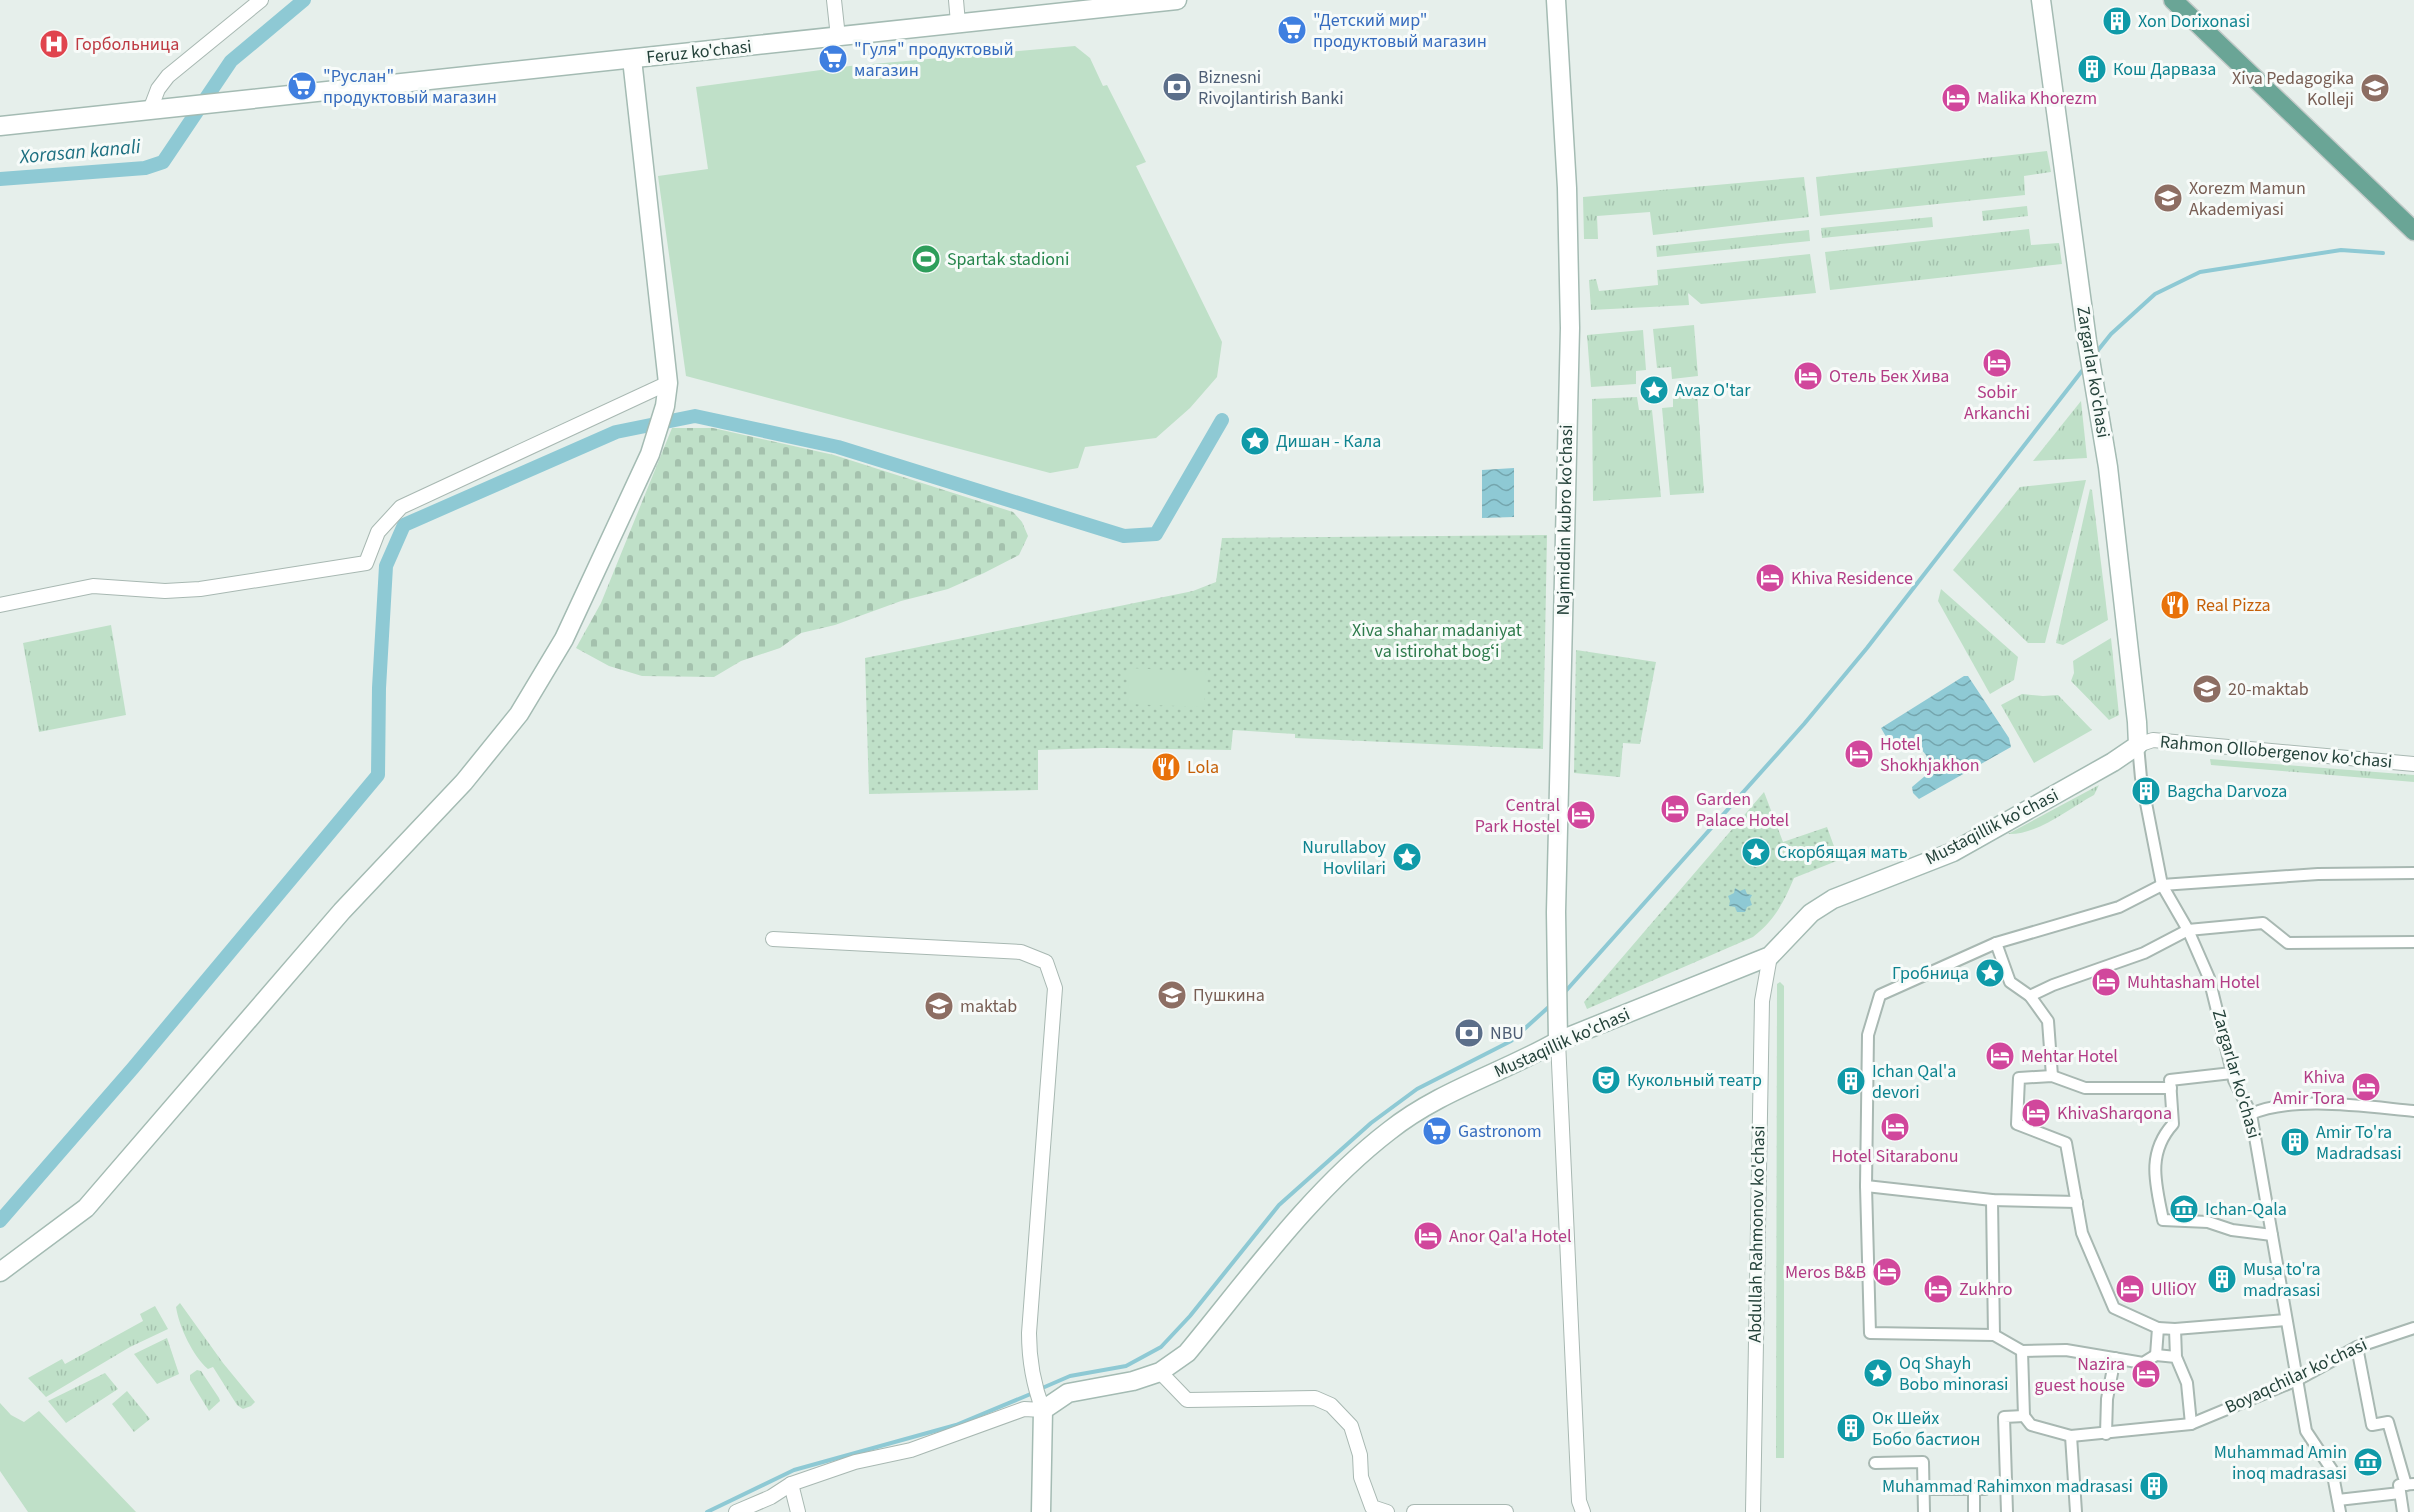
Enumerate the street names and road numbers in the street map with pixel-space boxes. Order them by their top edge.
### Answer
street label: Feruz ko'chasi [645,34,753,70]
street label: Zargarlar ko'chasi [2070,304,2116,440]
street label: Najmiddin kubro ko'chasi [1551,424,1579,616]
street label: Rahmon Ollobergenov ko'chasi [2159,729,2393,775]
street label: Mustaqillik ko'chasi [1921,783,2063,871]
street label: Mustaqillik ko'chasi [1490,1002,1634,1084]
street label: Zargarlar ko'chasi [2206,1007,2266,1141]
street label: Abdullah Rahmonov ko'chasi [1743,1125,1771,1343]
street label: Boyaqchilar ko'chasi [2221,1332,2371,1420]

